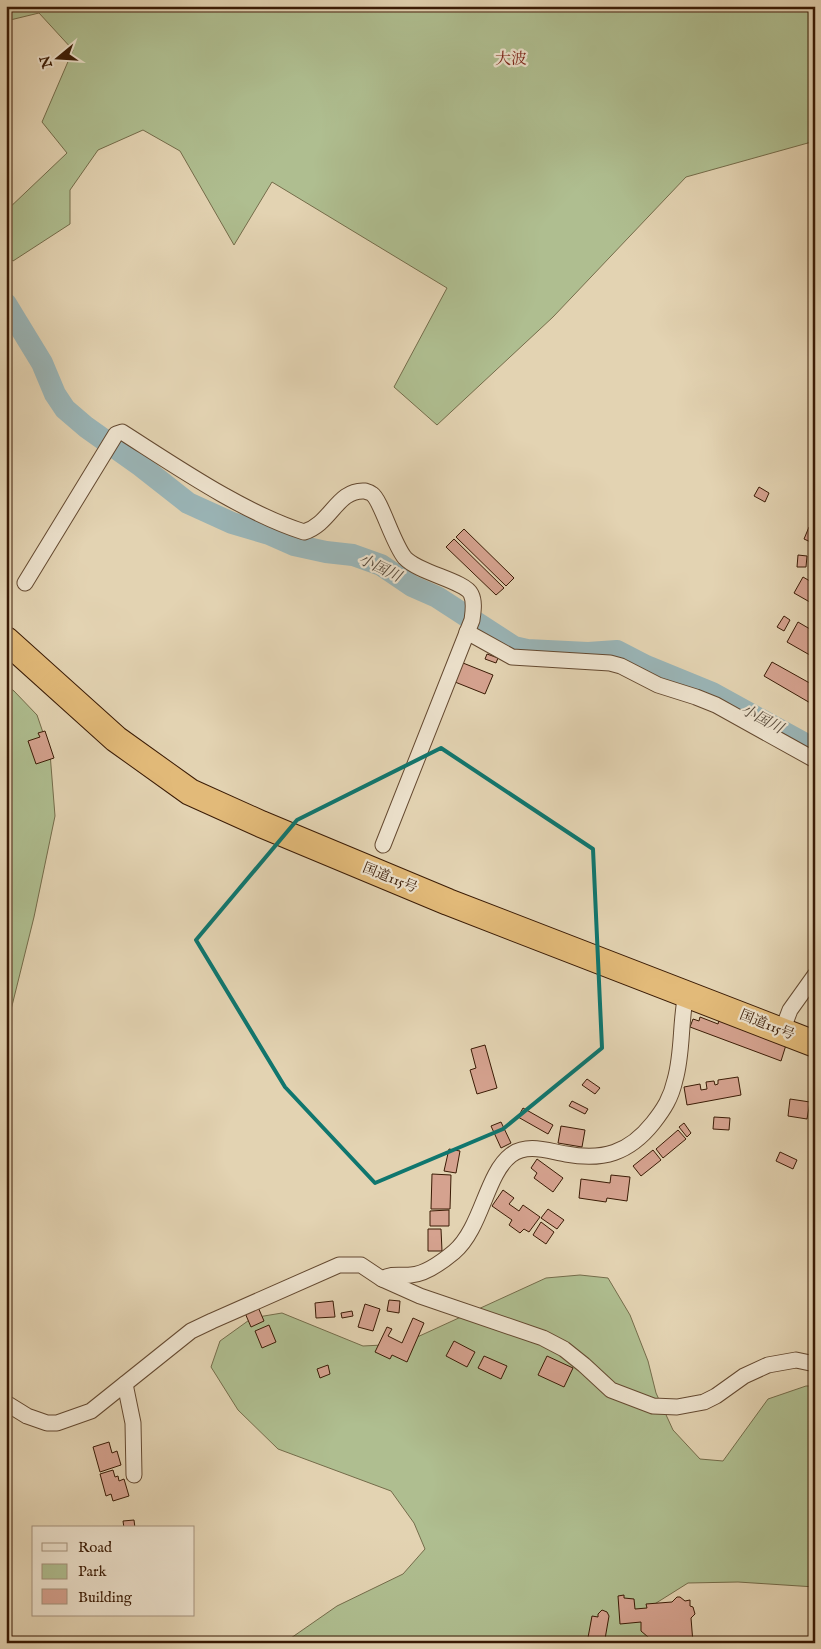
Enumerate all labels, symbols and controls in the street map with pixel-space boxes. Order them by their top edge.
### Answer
north arrow [32,32,82,82]
district label: 大波 [495,50,527,70]
text: N [36,53,57,71]
water label: 小国川 [356,550,406,587]
water label: 小国川 [738,700,788,739]
street label: 国道115号 [360,859,420,897]
street label: 国道115号 [737,1006,797,1044]
legend [32,1526,195,1616]
text: Road [78,1538,113,1557]
text: Park [78,1562,108,1581]
text: Building [78,1588,133,1607]

